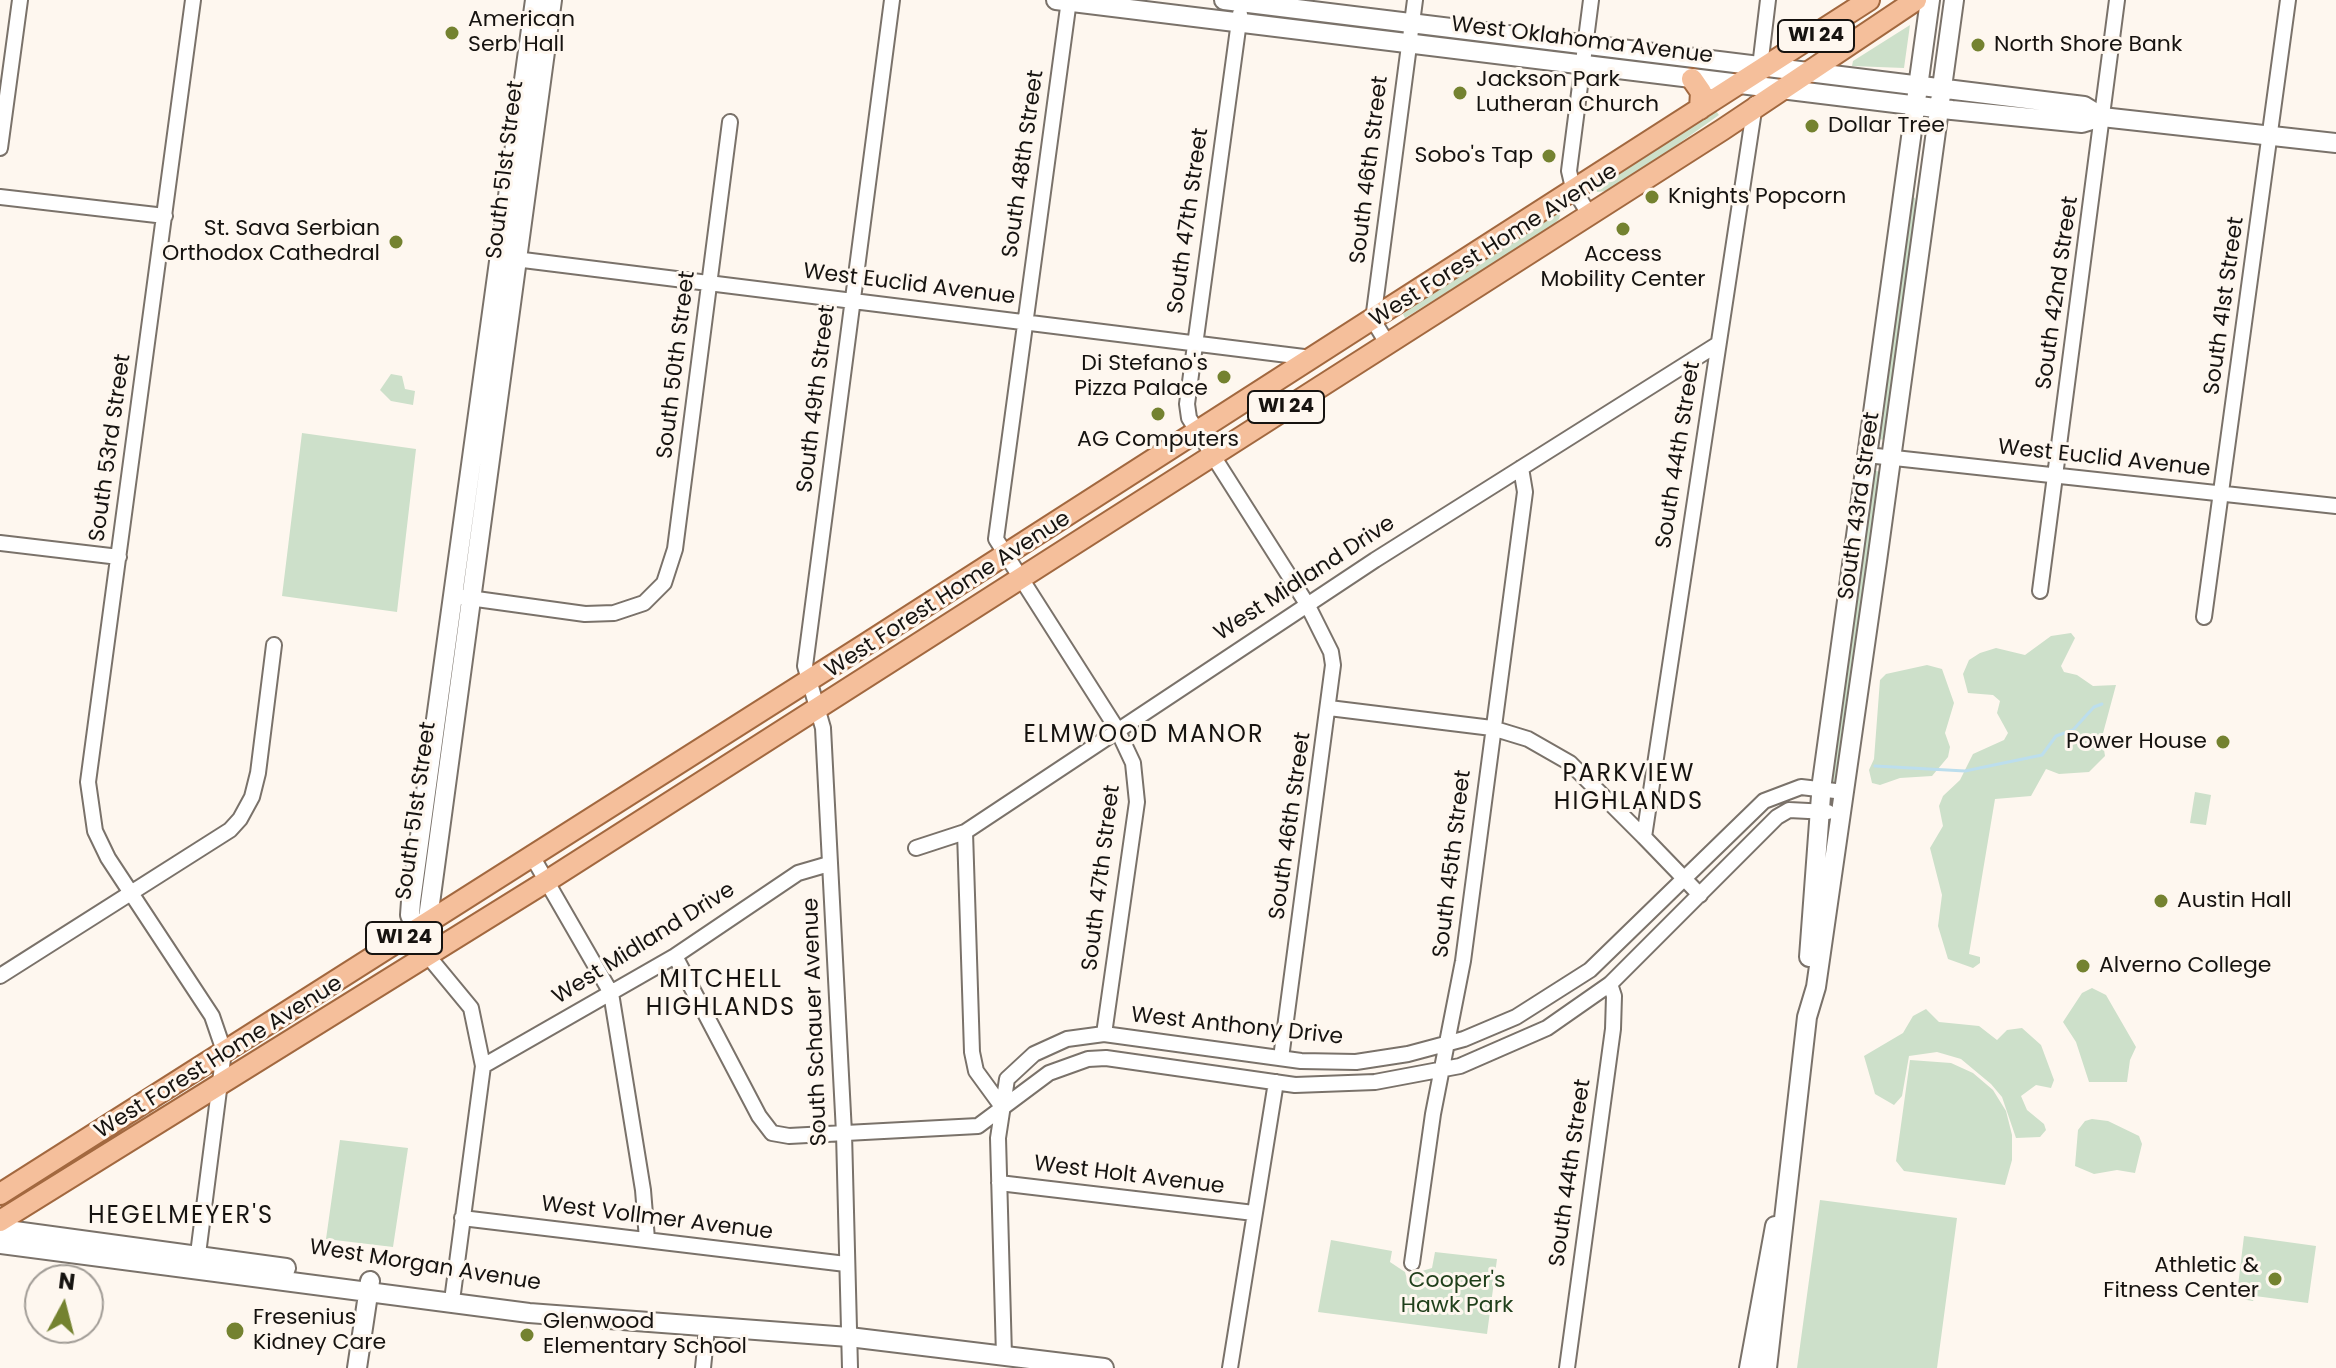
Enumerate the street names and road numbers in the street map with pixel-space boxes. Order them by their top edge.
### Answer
street label: West Oklahoma Avenue [1450,12,1714,70]
road number: WI 24 [1778,20,1854,52]
street label: South 48th Street [998,69,1050,259]
street label: South 46th Street [1345,74,1395,266]
street label: South 51st Street [482,79,530,261]
street label: South 47th Street [1163,126,1215,316]
street label: West Forest Home Avenue [1365,159,1623,333]
street label: South 42nd Street [2031,195,2085,391]
street label: South 41st Street [2199,215,2251,397]
street label: West Euclid Avenue [801,259,1017,311]
street label: South 50th Street [652,270,702,460]
street label: South 49th Street [792,304,842,494]
street label: South 53rd Street [85,352,137,544]
street label: South 44th Street [1651,360,1707,550]
road number: WI 24 [1248,391,1324,423]
street label: South 43rd Street [1834,410,1886,602]
street label: West Euclid Avenue [1997,435,2211,483]
street label: West Forest Home Avenue [820,506,1076,684]
street label: West Midland Drive [1210,511,1400,647]
street label: South 51st Street [391,720,443,902]
street label: South 46th Street [1265,730,1317,922]
street label: South 45th Street [1428,769,1478,959]
street label: South 47th Street [1077,783,1127,973]
street label: West Midland Drive [548,877,740,1011]
street label: South Schauer Avenue [798,897,834,1147]
road number: WI 24 [366,922,442,954]
street label: West Forest Home Avenue [90,971,348,1145]
street label: West Anthony Drive [1130,1003,1344,1051]
street label: South 44th Street [1545,1078,1597,1268]
street label: West Holt Avenue [1032,1151,1226,1201]
street label: West Vollmer Avenue [540,1192,774,1246]
street label: West Morgan Avenue [307,1235,543,1297]

